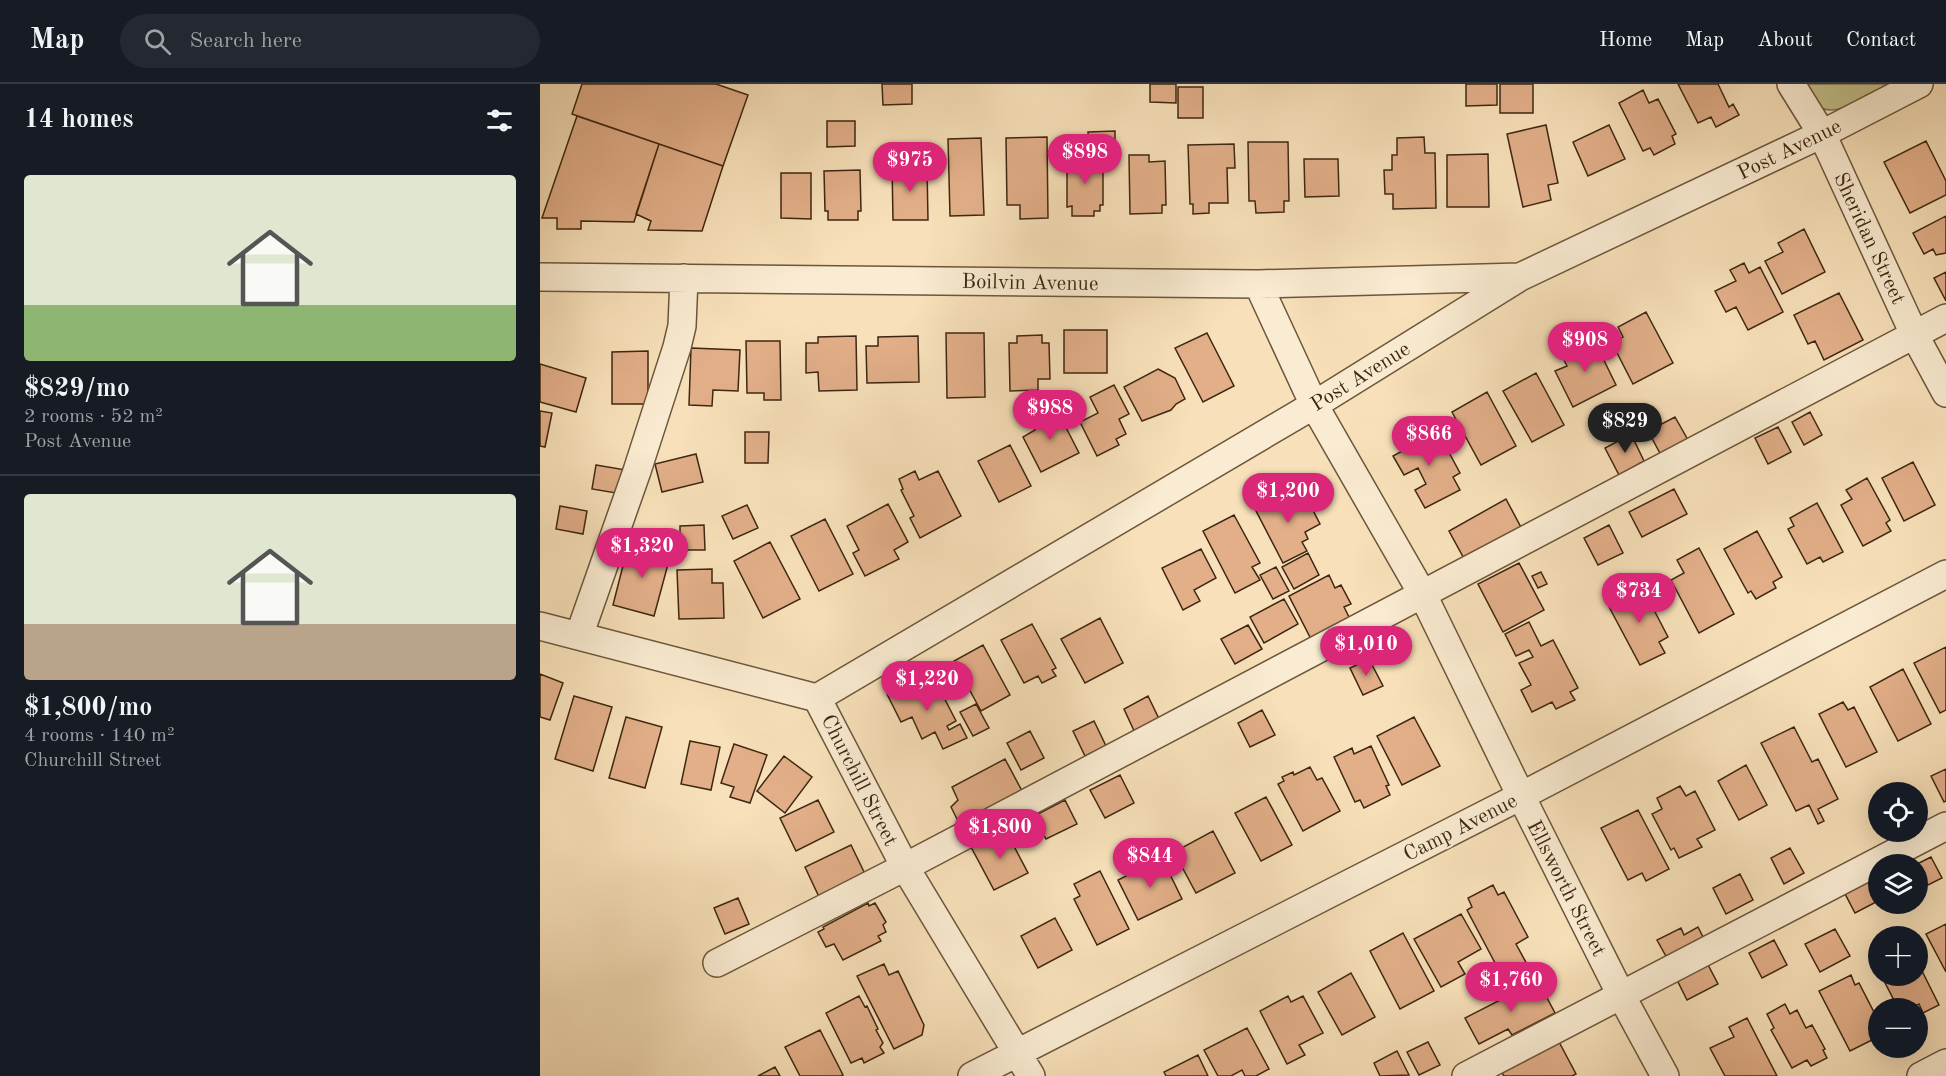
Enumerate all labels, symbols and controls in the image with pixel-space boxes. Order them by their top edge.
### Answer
search box [120,14,540,68]
icon: search [141,25,174,58]
text: Map [30,27,84,55]
text: Search here [189,30,302,52]
text: Home [1599,30,1652,51]
text: Map [1685,30,1724,51]
text: About [1757,30,1813,51]
text: Contact [1846,30,1916,51]
icon: filters [483,104,516,137]
text: 14 homes [24,107,133,133]
street label: Post Avenue [1734,116,1845,184]
pin: $898 [1049,134,1121,185]
pin: $975 [874,142,946,193]
text: $898 [1062,143,1108,163]
text: $975 [887,151,933,171]
street label: Sheridan Street [1829,170,1908,308]
icon: home [216,214,324,322]
street label: Boilvin Avenue [961,272,1099,295]
pin: $908 [1549,322,1621,373]
text: $908 [1562,331,1608,351]
street label: Post Avenue [1307,339,1414,416]
text: $829/mo [24,376,130,402]
pin: $988 [1014,390,1086,441]
text: $988 [1027,399,1073,419]
pin: $829 [1589,403,1661,454]
text: 2 rooms · 52 m² [24,407,163,427]
text: $829 [1602,412,1648,432]
pin: $866 [1393,416,1465,467]
text: $866 [1406,425,1452,445]
text: Post Avenue [24,432,131,452]
pin: $1,200 [1239,473,1337,524]
text: $1,200 [1256,482,1320,502]
pin: $1,320 [593,528,691,579]
icon: home [216,533,324,641]
text: $1,320 [610,537,674,557]
pin: $734 [1603,573,1675,624]
text: $734 [1616,582,1662,602]
pin: $1,010 [1317,626,1415,677]
text: $1,010 [1334,635,1398,655]
pin: $1,220 [878,661,976,712]
text: $1,220 [895,670,959,690]
text: $1,800/mo [24,695,152,721]
street label: Churchill Street [817,712,901,850]
text: 4 rooms · 140 m² [24,726,174,746]
text: Churchill Street [24,751,162,771]
map controls [1868,782,1928,1058]
button: locate [1868,782,1928,842]
street label: Camp Avenue [1400,791,1521,866]
pin: $1,800 [951,809,1049,860]
street label: Ellsworth Street [1522,817,1609,960]
text: $1,800 [968,818,1032,838]
pin: $844 [1114,838,1186,889]
text: $844 [1127,847,1173,867]
button: layers [1868,854,1928,914]
button: + [1868,926,1928,986]
pin: $1,760 [1462,962,1560,1013]
text: $1,760 [1479,971,1543,991]
button: − [1868,998,1928,1058]

